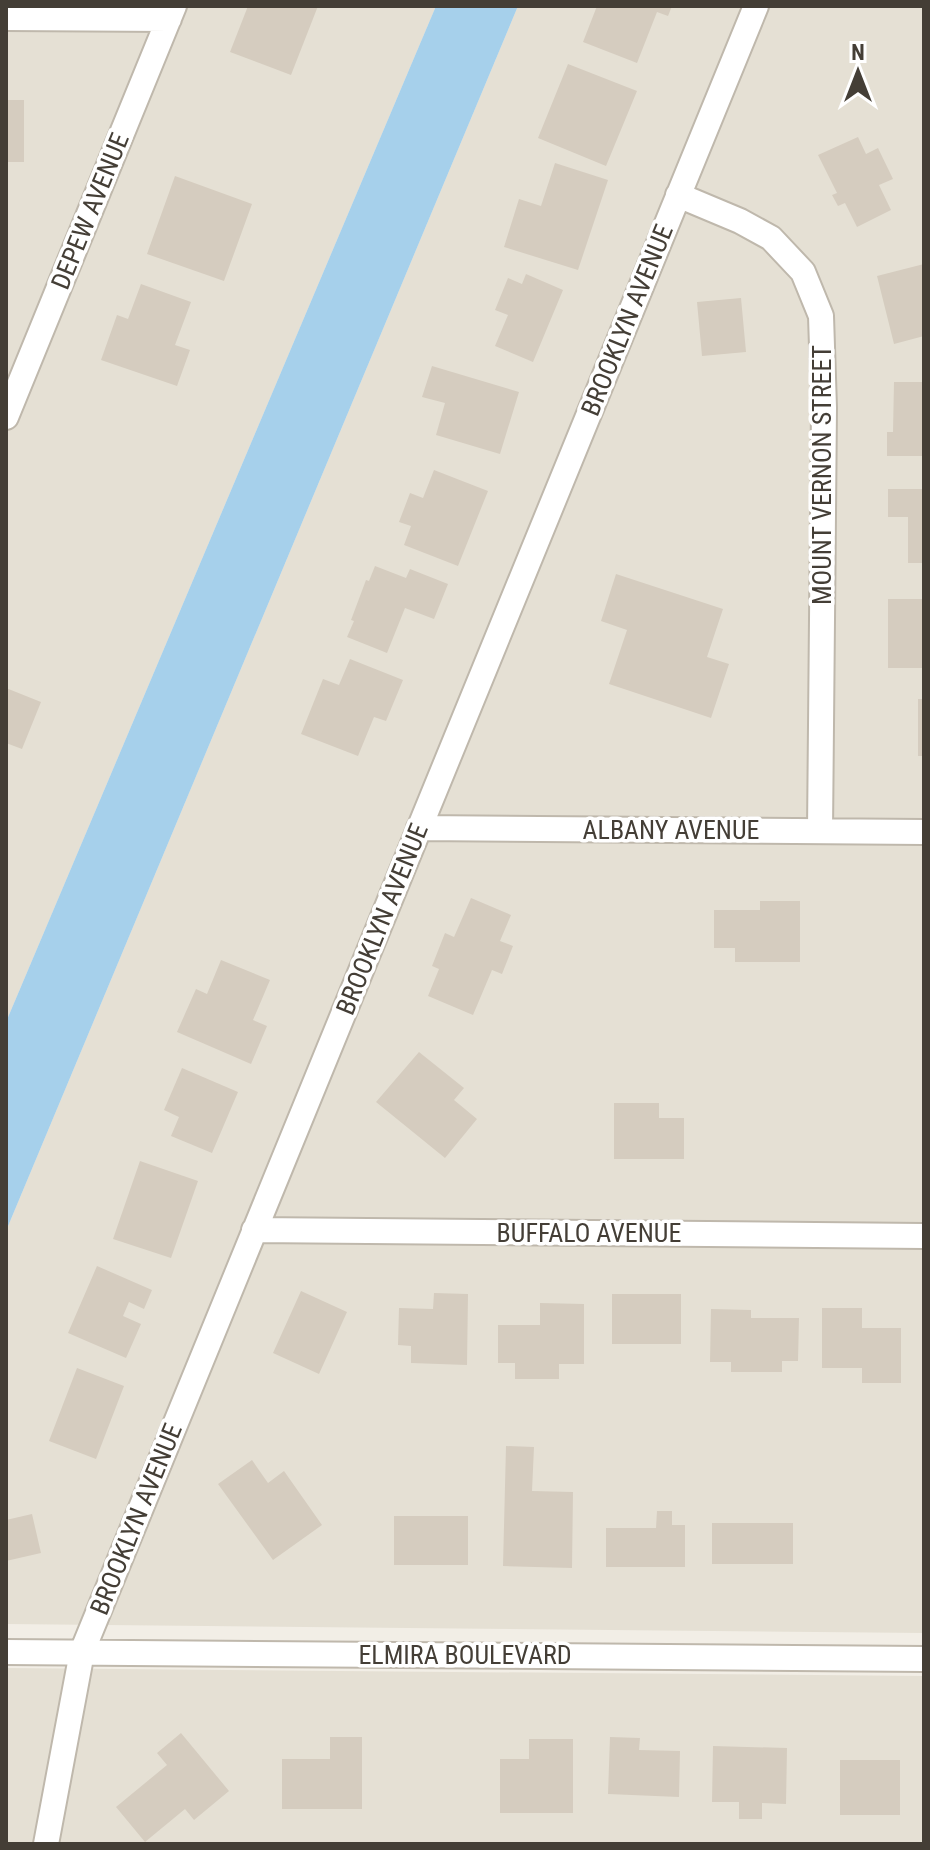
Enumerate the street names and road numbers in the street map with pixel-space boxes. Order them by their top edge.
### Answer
street label: DEPEW AVENUE [45,128,135,294]
street label: BROOKLYN AVENUE [575,220,679,420]
street label: MOUNT VERNON STREET [807,345,837,605]
street label: ALBANY AVENUE [583,815,759,845]
street label: BROOKLYN AVENUE [330,819,434,1019]
street label: BUFFALO AVENUE [497,1218,681,1248]
street label: BROOKLYN AVENUE [84,1419,188,1619]
street label: ELMIRA BOULEVARD [358,1640,572,1670]

